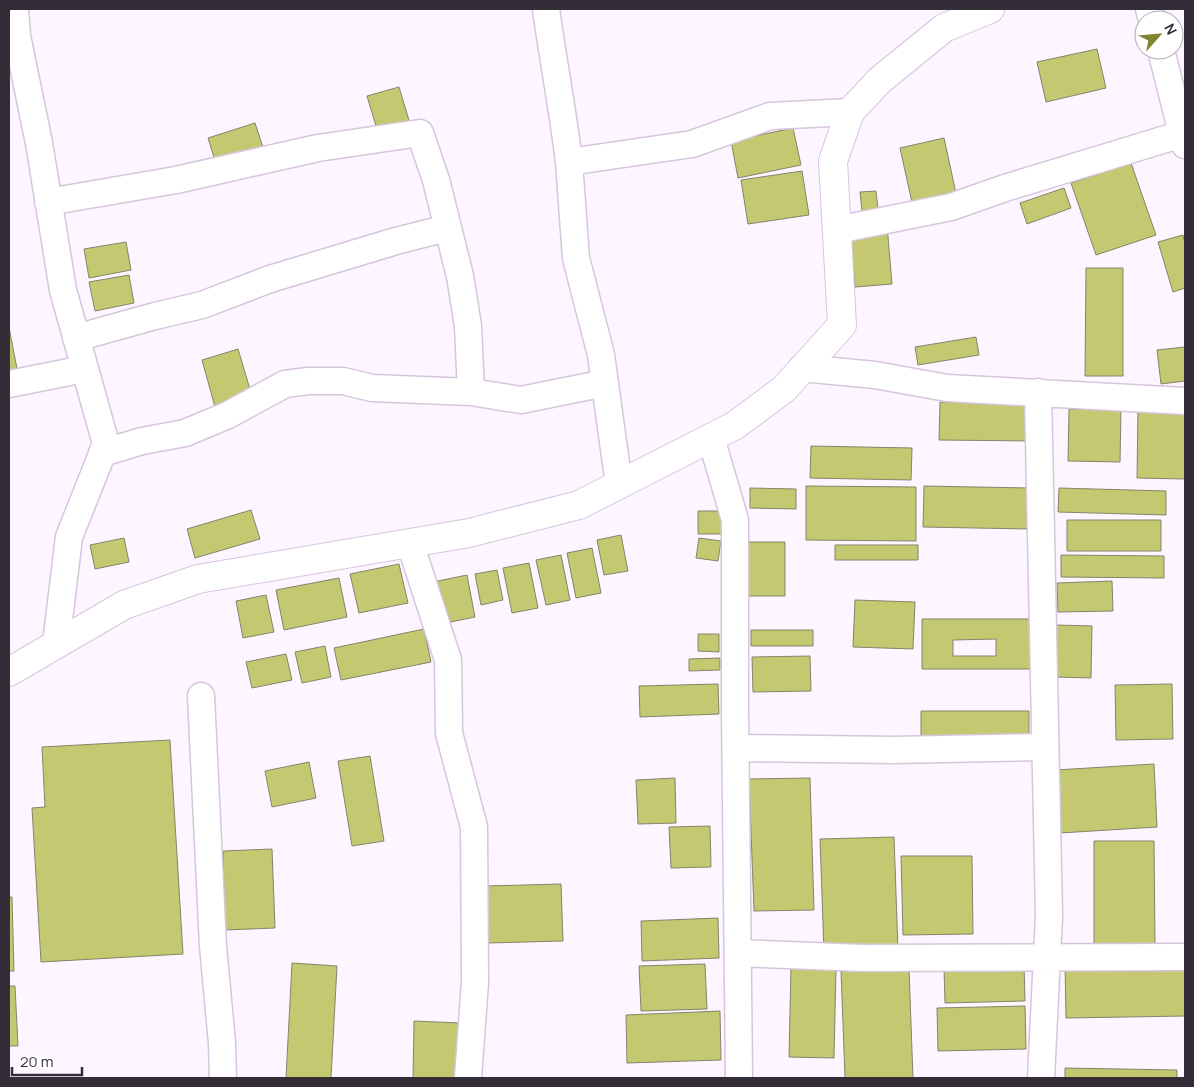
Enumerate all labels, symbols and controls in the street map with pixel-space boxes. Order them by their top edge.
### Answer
north arrow [1134,10,1184,60]
text: N [1160,20,1182,38]
scale bar [12,1044,82,1076]
text: 20 m [20,1051,53,1072]

